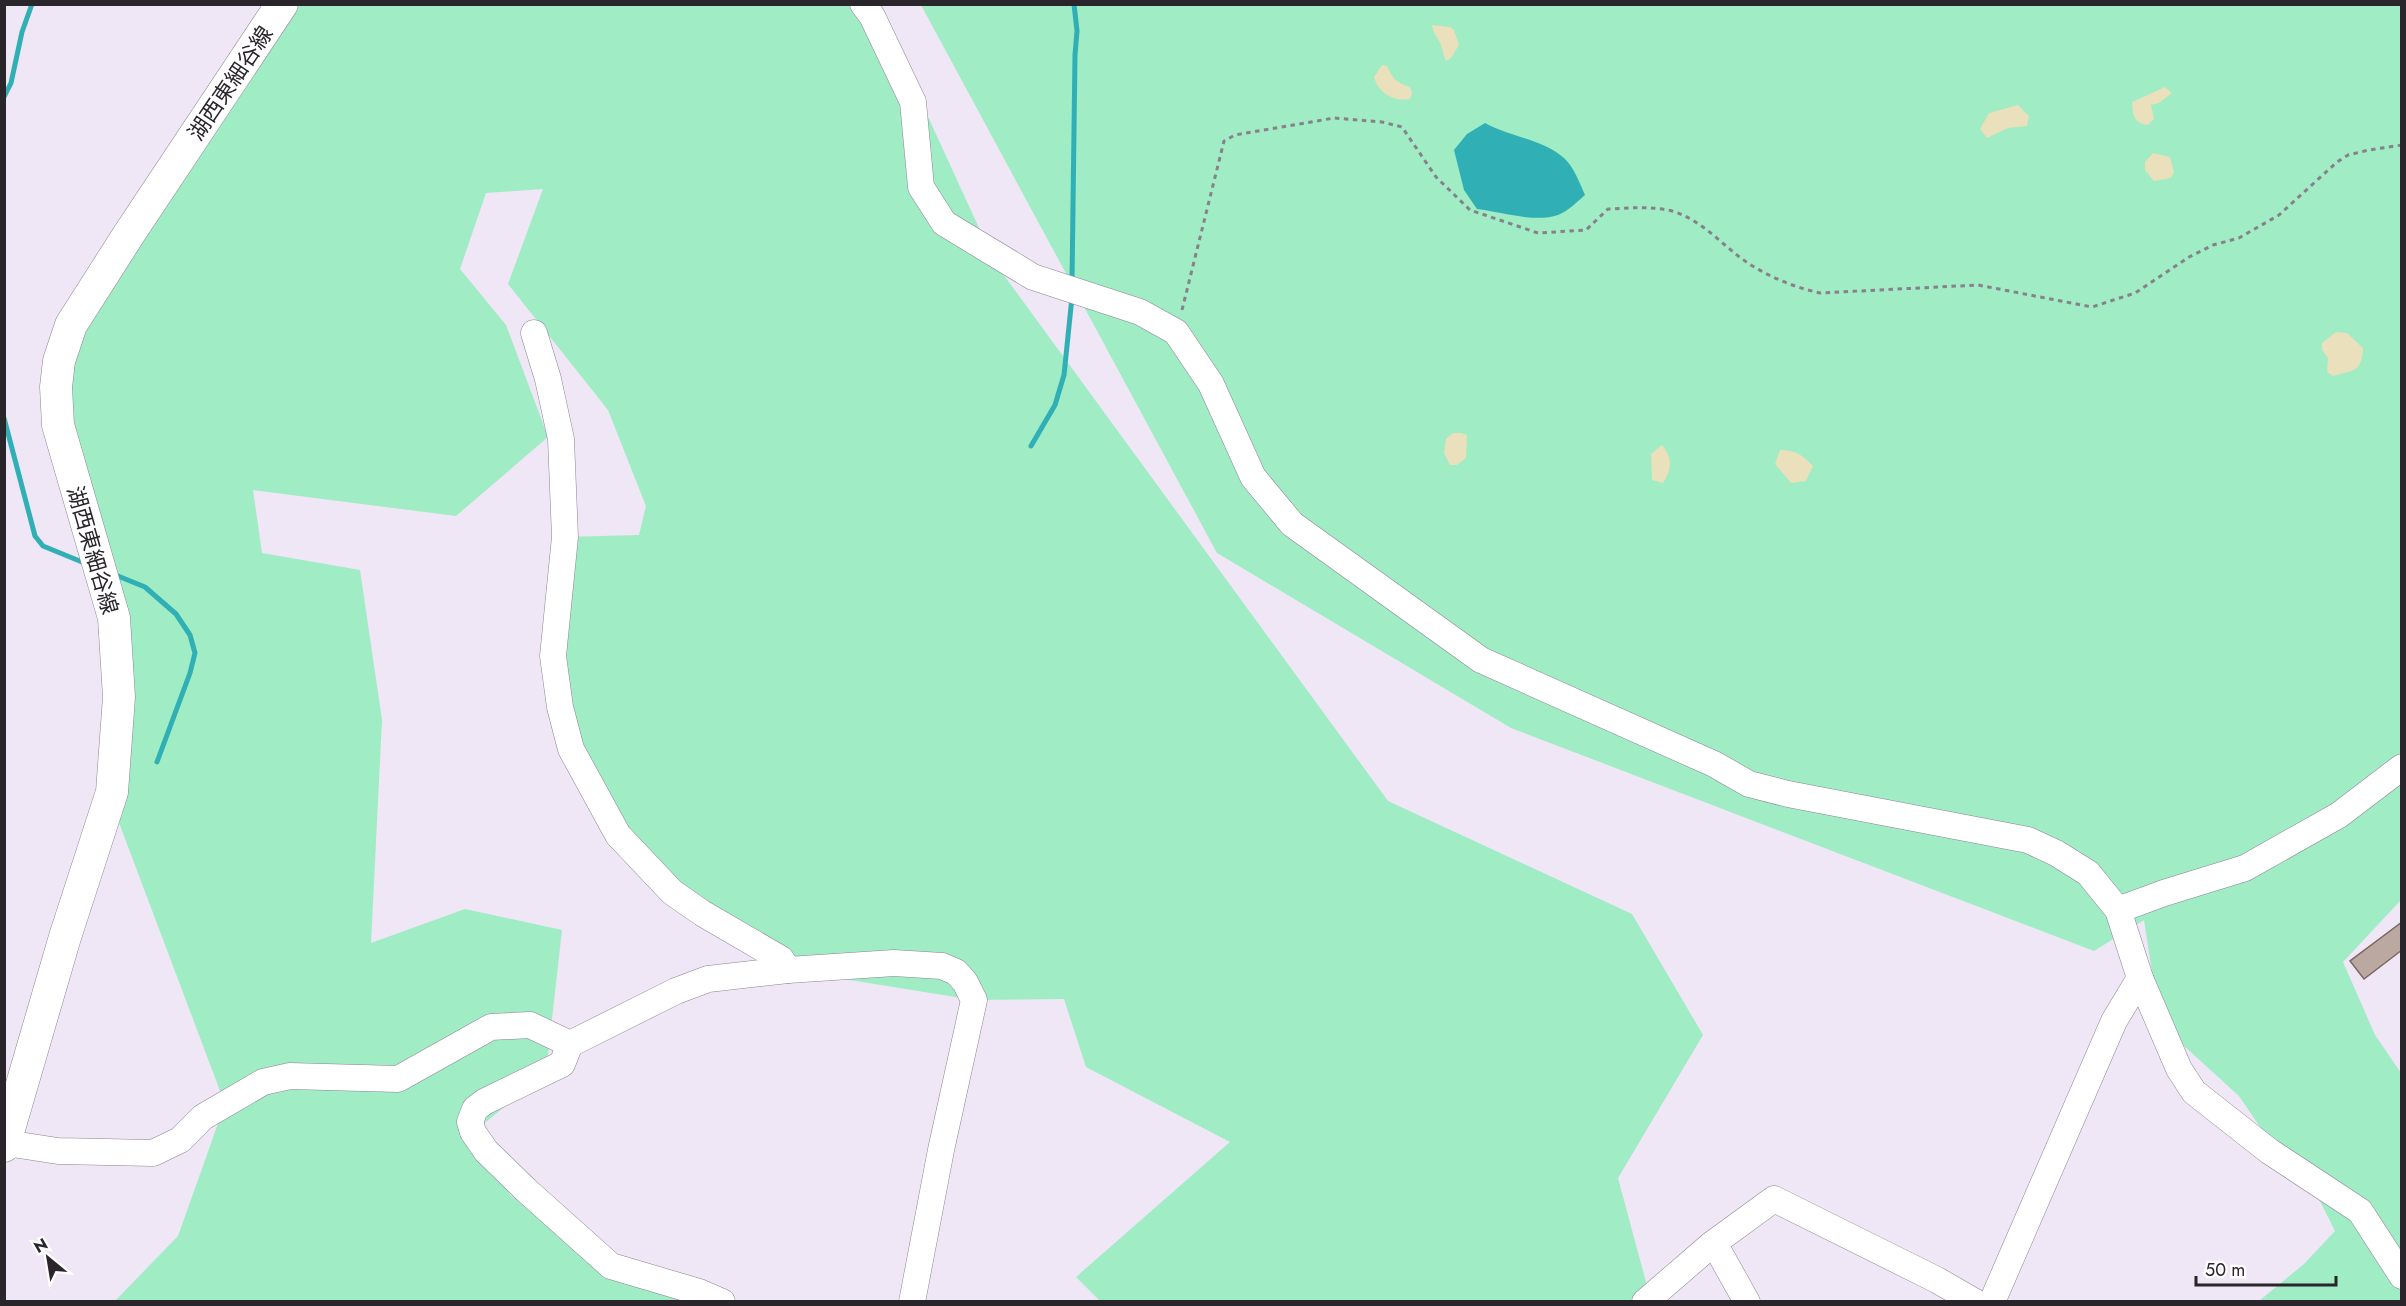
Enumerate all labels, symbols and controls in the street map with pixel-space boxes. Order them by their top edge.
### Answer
street label: 湖西東細谷線 [180,19,280,147]
street label: 湖西東細谷線 [59,482,127,618]
north arrow [18,1228,78,1288]
text: N [29,1232,52,1259]
scale bar [2196,1249,2336,1287]
text: 50 m [2205,1257,2245,1283]

